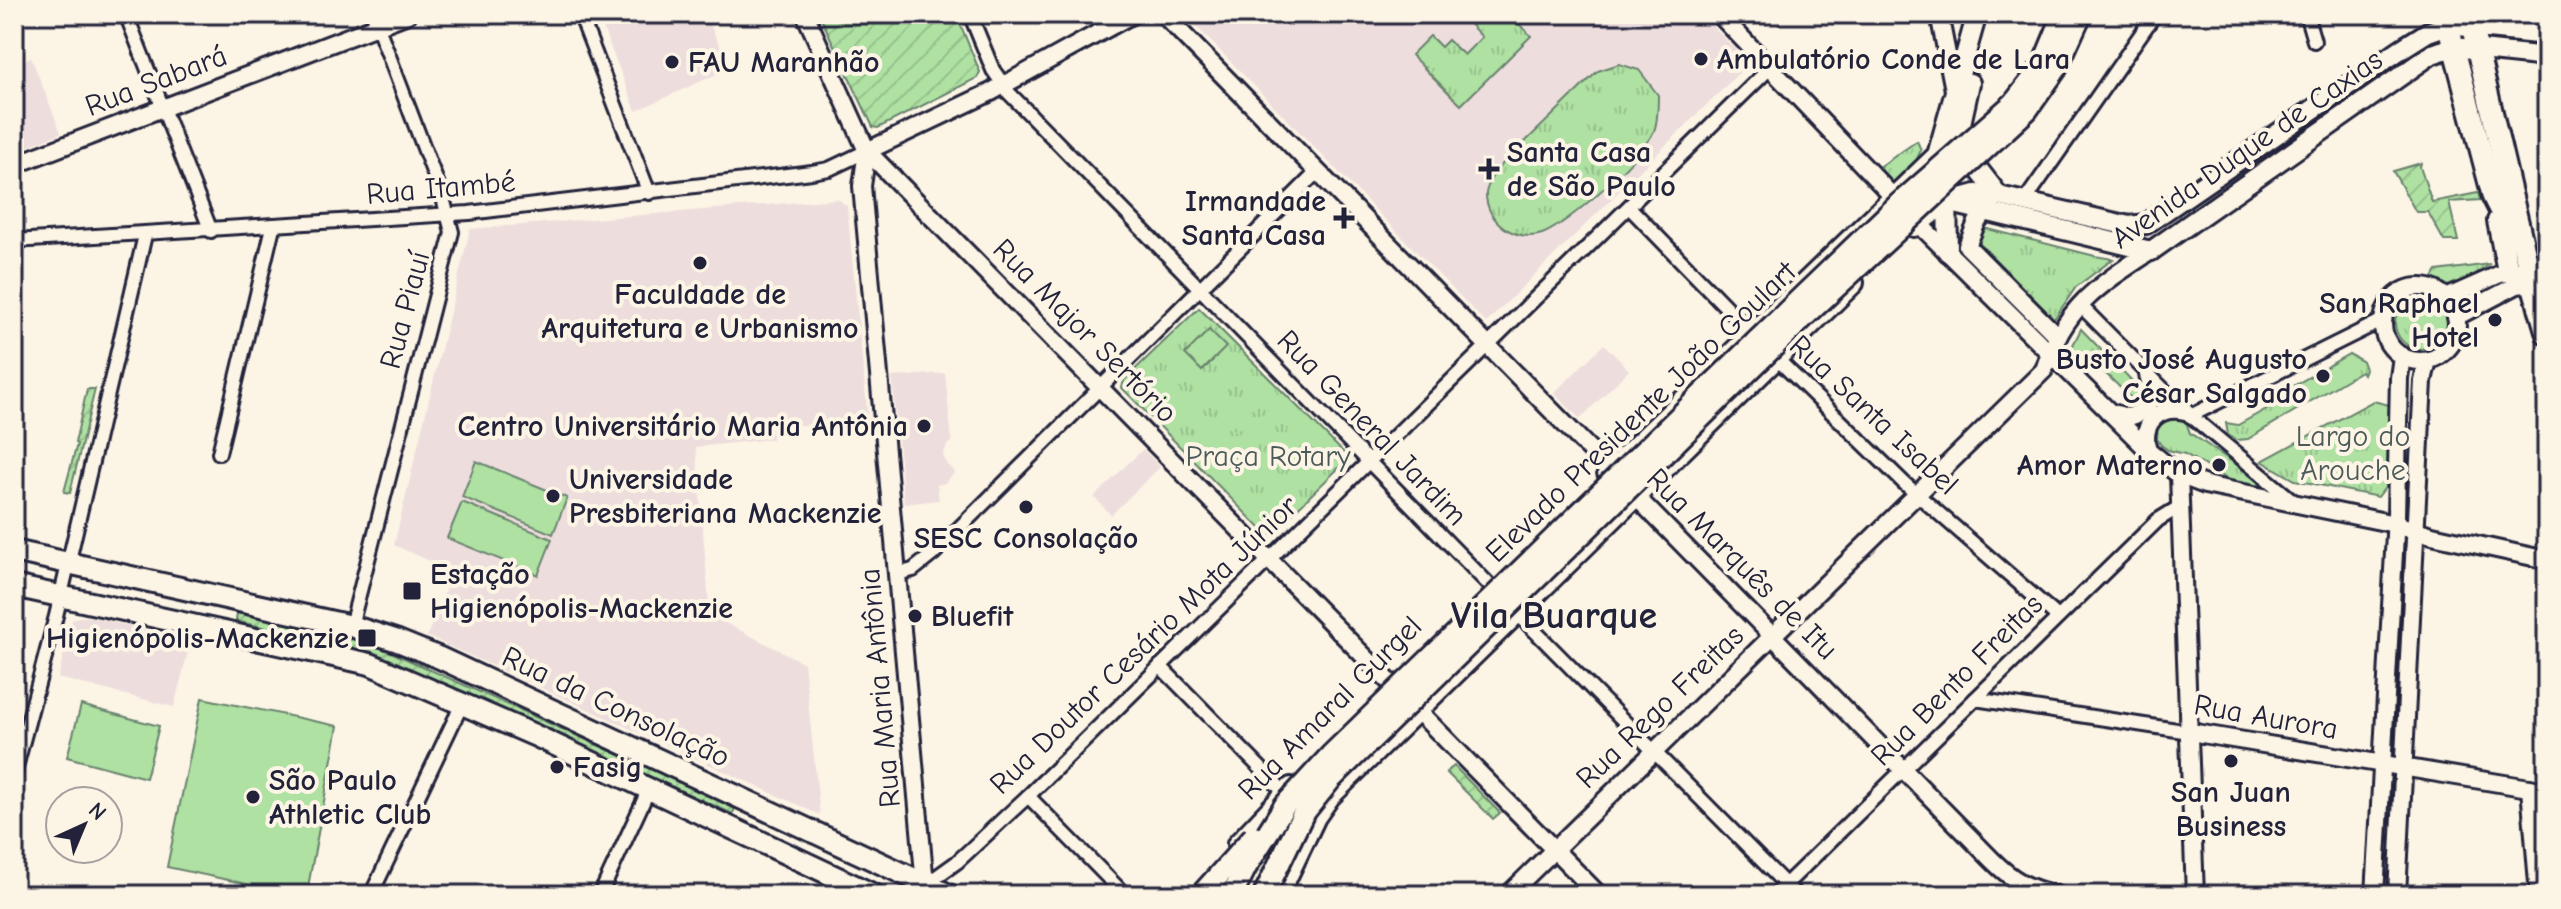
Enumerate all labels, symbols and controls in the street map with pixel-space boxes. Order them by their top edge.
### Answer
street label: Rua Sabará [80,38,232,124]
place label: Ambulatório Conde de Lara [1717,42,2070,77]
street label: Avenida Duque de Caxias [2105,42,2389,256]
place label: FAU Maranhão [688,45,880,80]
marker: Ambulatório Conde de Lara [1692,50,1710,68]
marker: FAU Maranhão [663,53,681,71]
place label: Santa Casa de São Paulo [1507,135,1676,204]
marker: Santa Casa de São Paulo [1478,158,1500,180]
street label: Rua Itambé [365,164,517,212]
place label: Irmandade Santa Casa [1182,184,1326,253]
marker: Irmandade Santa Casa [1333,207,1355,229]
street label: Rua Major Sertório [986,232,1184,430]
street label: Rua Piauí [373,246,438,372]
street label: Elevado Presidente João Goulart [1479,253,1804,570]
marker: Faculdade de Arquitetura e Urbanismo [691,254,709,272]
place label: Faculdade de Arquitetura e Urbanismo [541,277,859,346]
place label: San Raphael Hotel [2319,286,2479,355]
marker: San Raphael Hotel [2486,311,2504,329]
street label: Rua General Jardim [1270,323,1474,533]
street label: Rua Santa Isabel [1782,328,1966,502]
place label: Busto José Augusto César Salgado [2056,342,2307,411]
marker: Busto José Augusto César Salgado [2314,367,2332,385]
place label: Centro Universitário Maria Antônia [458,409,908,444]
marker: Centro Universitário Maria Antônia [915,417,933,435]
park label: Largo do Arouche [2296,419,2410,488]
park label: Praça Rotary [1185,439,1351,474]
place label: Amor Materno [2017,448,2203,483]
marker: Amor Materno [2210,456,2228,474]
street label: Rua Marquês de Itu [1639,461,1845,667]
place label: Universidade Presbiteriana Mackenzie [569,462,882,531]
marker: Universidade Presbiteriana Mackenzie [544,487,562,505]
street label: Rua Doutor Cesário Mota Júnior [983,488,1305,802]
marker: SESC Consolação [1017,498,1035,516]
place label: SESC Consolação [914,521,1138,556]
place label: Estação Higienópolis-Mackenzie [430,557,733,626]
street label: Rua Maria Antônia [852,567,908,809]
marker: Estação Higienópolis-Mackenzie [401,580,423,602]
street label: Rua Bento Freitas [1864,587,2050,773]
district label: Vila Buarque [1451,594,1657,638]
place label: Bluefit [931,599,1015,634]
marker: Bluefit [906,607,924,625]
street label: Rua Amaral Gurgel [1231,609,1429,807]
street label: Rua Rego Freitas [1569,618,1751,796]
place label: Higienópolis-Mackenzie [46,621,349,656]
marker: Higienópolis-Mackenzie [356,627,378,649]
street label: Rua da Consolação [497,639,735,775]
street label: Rua Aurora [2191,687,2341,747]
place label: Fasig [573,750,642,785]
marker: San Juan Business [2222,752,2240,770]
marker: Fasig [548,758,566,776]
place label: São Paulo Athletic Club [269,763,431,832]
place label: San Juan Business [2171,775,2291,844]
north arrow [44,785,124,865]
marker: São Paulo Athletic Club [244,788,262,806]
text: N [83,797,111,826]

